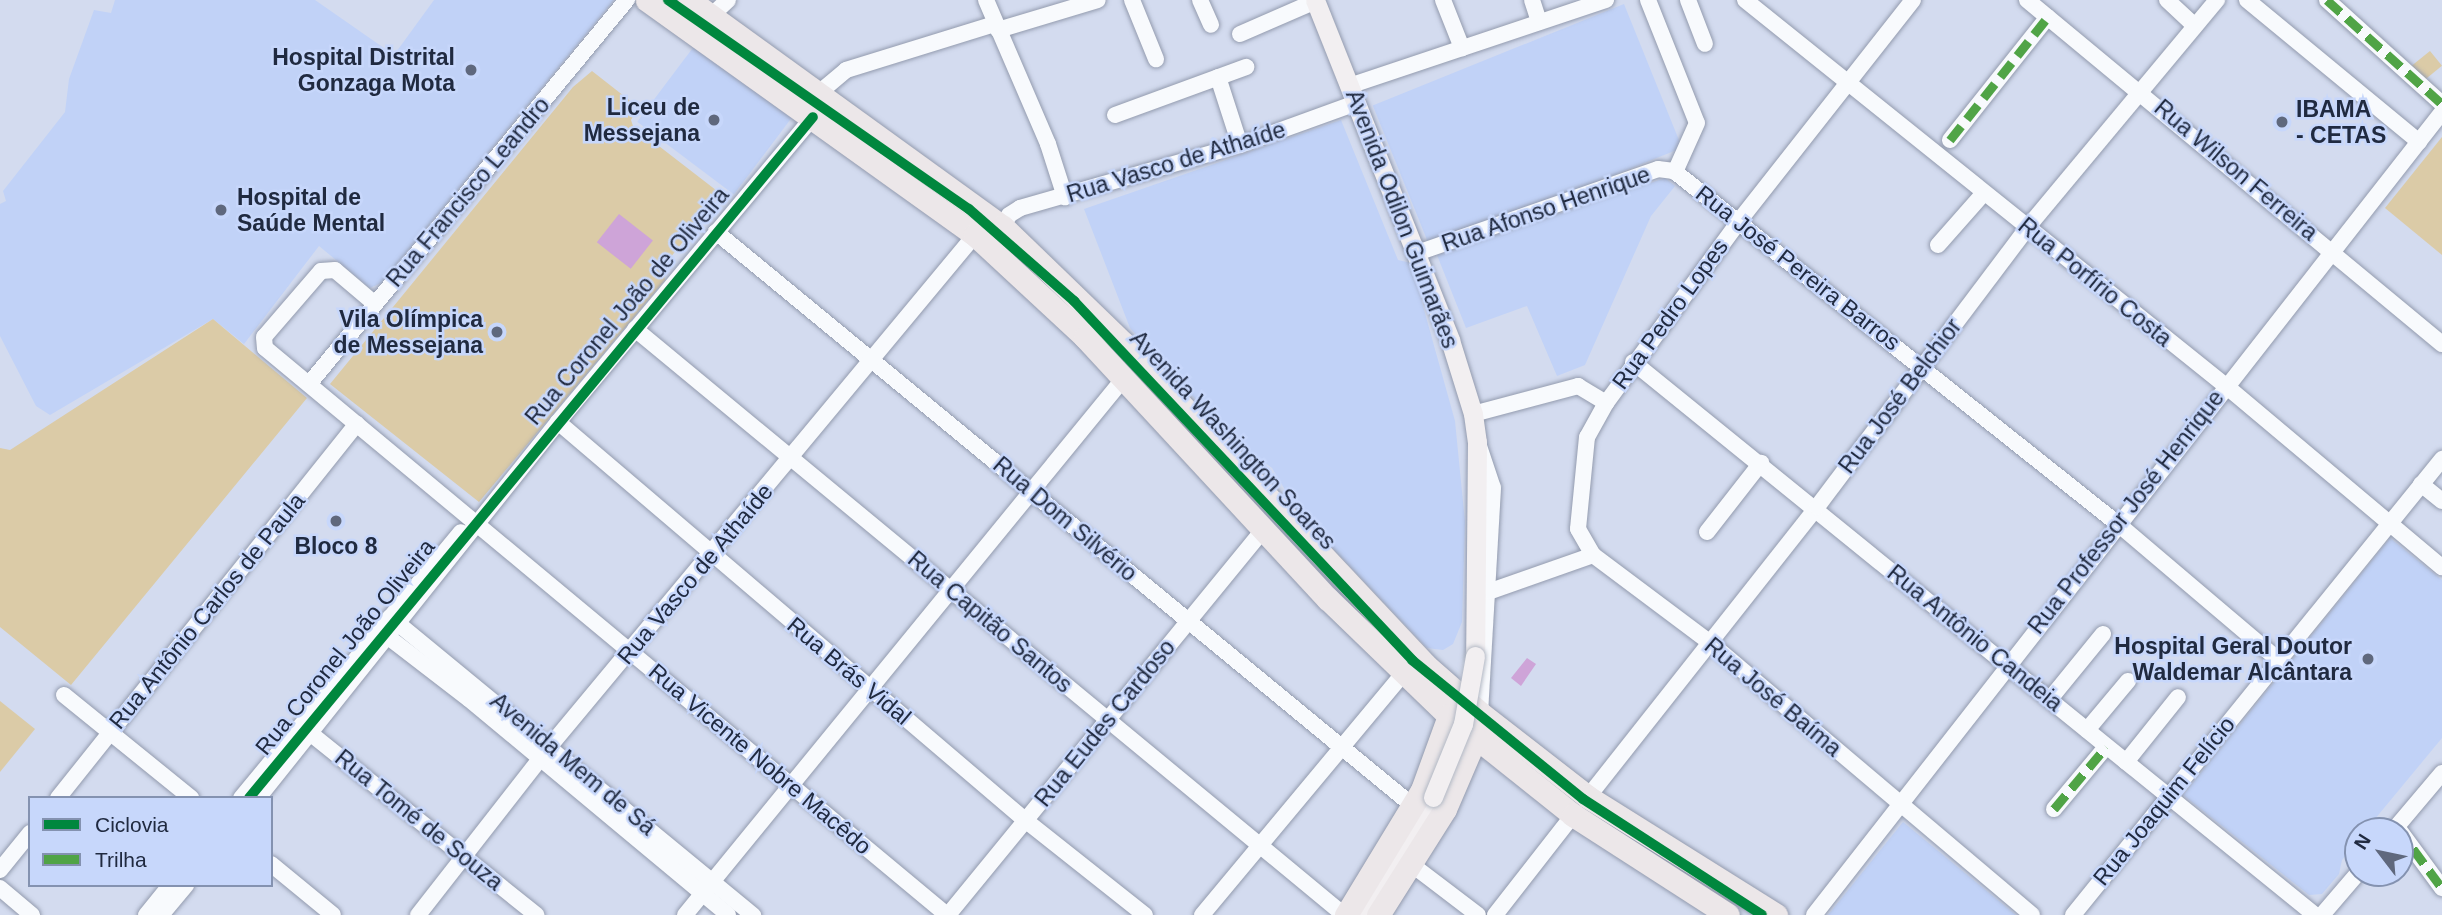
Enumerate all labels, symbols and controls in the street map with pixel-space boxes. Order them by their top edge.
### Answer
place label: Hospital Distrital Gonzaga Mota [272,43,455,97]
marker: Hospital Distrital Gonzaga Mota [461,60,481,80]
street label: Avenida Odilon Guimarães [1340,86,1464,352]
street label: Rua Francisco Leandro [381,92,555,292]
place label: Liceu de Messejana [584,93,700,147]
street label: Rua Wilson Ferreira [2149,94,2323,246]
place label: IBAMA - CETAS [2296,95,2386,149]
marker: Liceu de Messejana [706,112,722,128]
marker: IBAMA - CETAS [2274,114,2290,130]
street label: Rua Vasco de Athaíde [1063,115,1289,209]
street label: Rua Afonso Henrique [1438,160,1654,258]
street label: Rua José Pereira Barros [1690,180,1906,356]
street label: Rua Coronel João de Oliveira [519,182,735,430]
place label: Hospital de Saúde Mental [237,183,385,237]
marker: Hospital de Saúde Mental [211,200,231,220]
street label: Rua Porfírio Costa [2013,212,2177,352]
street label: Rua Pedro Lopes [1606,233,1734,395]
place label: Vila Olímpica de Messejana [333,305,483,359]
street label: Rua José Belchior [1833,313,1967,479]
marker: Vila Olímpica de Messejana [489,324,505,340]
street label: Avenida Washington Soares [1124,325,1342,555]
street label: Rua Professor José Henrique [2022,385,2230,639]
street label: Rua Dom Silvério [988,451,1142,587]
street label: Rua Vasco de Athaíde [611,478,779,670]
street label: Rua Antônio Carlos de Paula [103,487,311,735]
marker: Bloco 8 [328,513,344,529]
place label: Bloco 8 [294,532,378,560]
street label: Rua Coronel João Oliveira [249,533,441,761]
street label: Rua Capitão Santos [902,545,1078,699]
street label: Rua Antônio Candeia [1881,558,2069,718]
street label: Rua Brás Vidal [782,611,916,731]
street label: Rua José Baíma [1699,632,1847,762]
place label: Hospital Geral Doutor Waldemar Alcântara [2114,632,2352,686]
street label: Rua Eudes Cardoso [1029,634,1181,812]
marker: Hospital Geral Doutor Waldemar Alcântara [2358,649,2378,669]
street label: Rua Vicente Nobre Macêdo [643,658,877,860]
street label: Avenida Mem de Sá [485,687,661,841]
street label: Rua Joaquim Felício [2087,711,2241,891]
street label: Rua Tomé de Souza [329,744,509,896]
legend [28,796,273,887]
text: Ciclovia [95,813,169,836]
north arrow [2344,817,2414,887]
text: N [2350,830,2375,853]
text: Trilha [95,848,147,871]

